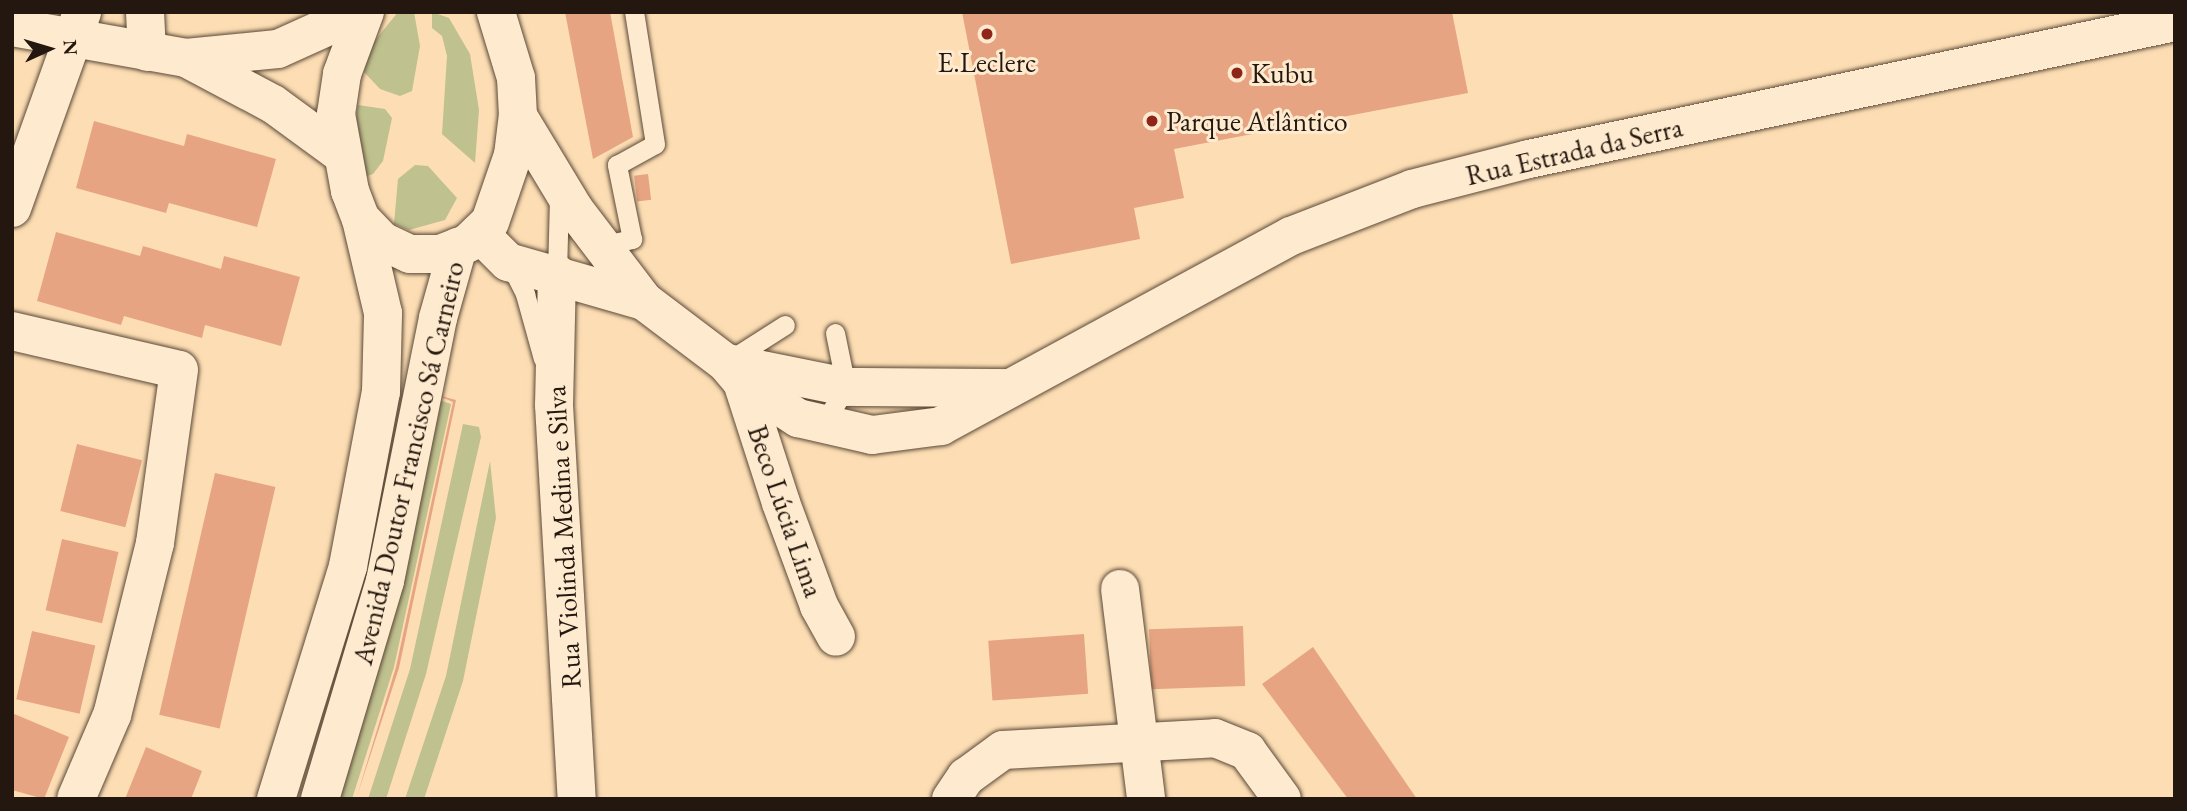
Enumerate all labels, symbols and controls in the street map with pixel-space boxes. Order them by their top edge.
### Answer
north arrow [14,14,84,84]
marker: E.Leclerc [979,26,995,42]
text: N [57,39,83,56]
place label: E.Leclerc [937,45,1037,79]
place label: Kubu [1251,56,1314,90]
marker: Kubu [1229,65,1245,81]
place label: Parque Atlântico [1166,104,1348,138]
street label: Rua Estrada da Serra [1462,110,1686,192]
marker: Parque Atlântico [1144,113,1160,129]
street label: Avenida Doutor Francisco Sá Carneiro [345,258,471,668]
street label: Rua Violinda Medina e Silva [538,385,588,689]
street label: Beco Lúcia Lima [741,421,831,601]

